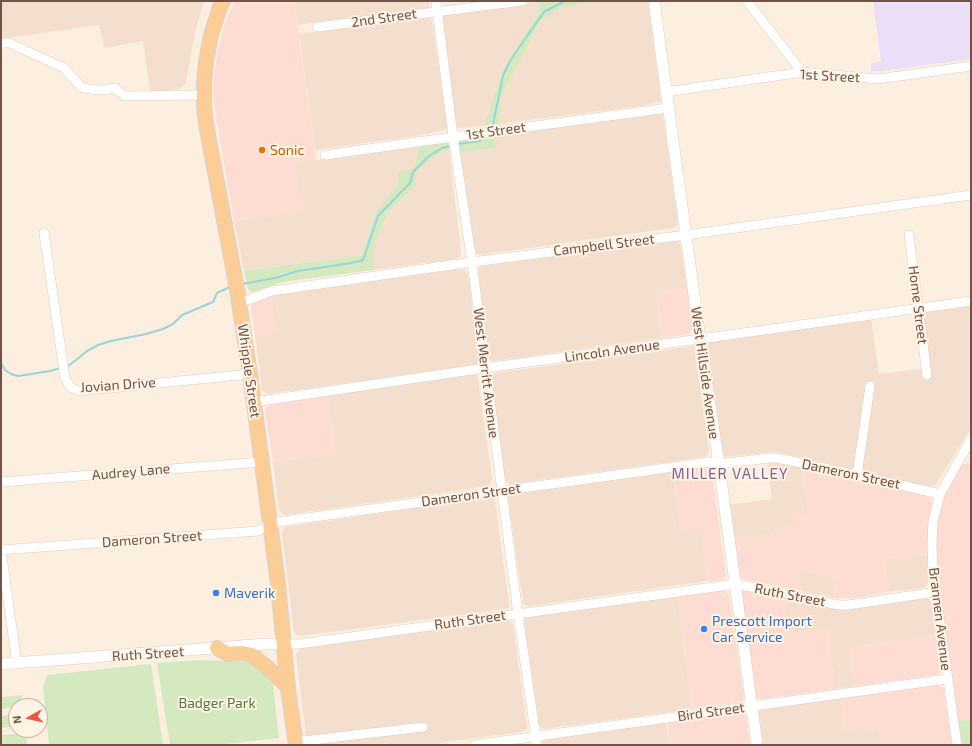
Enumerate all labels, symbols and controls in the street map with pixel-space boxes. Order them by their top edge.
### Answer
street label: 2nd Street [350,5,418,31]
street label: 1st Street [800,66,860,86]
street label: 1st Street [465,119,527,143]
place label: Sonic [270,142,304,158]
marker: Sonic [257,145,267,155]
street label: Campbell Street [552,230,656,260]
street label: Home Street [905,265,931,345]
street label: West Hillside Avenue [687,306,723,440]
street label: West Merritt Avenue [470,307,502,439]
street label: Whipple Street [234,323,264,419]
street label: Lincoln Avenue [563,336,661,366]
street label: Jovian Drive [80,374,156,396]
street label: Dameron Street [800,455,902,493]
street label: Audrey Lane [91,460,171,484]
district label: MILLER VALLEY [672,465,788,483]
street label: Dameron Street [420,480,522,510]
street label: Dameron Street [101,527,203,551]
street label: Brannen Avenue [925,566,955,672]
street label: Ruth Street [753,580,827,610]
place label: Maverik [224,585,275,601]
marker: Maverik [211,588,221,598]
street label: Ruth Street [433,607,507,633]
place label: Prescott Import Car Service [712,613,812,646]
marker: Prescott Import Car Service [699,624,709,634]
street label: Ruth Street [111,643,185,665]
park label: Badger Park [178,695,256,711]
north arrow [8,698,48,738]
street label: Bird Street [676,699,746,725]
text: N [10,715,24,724]

